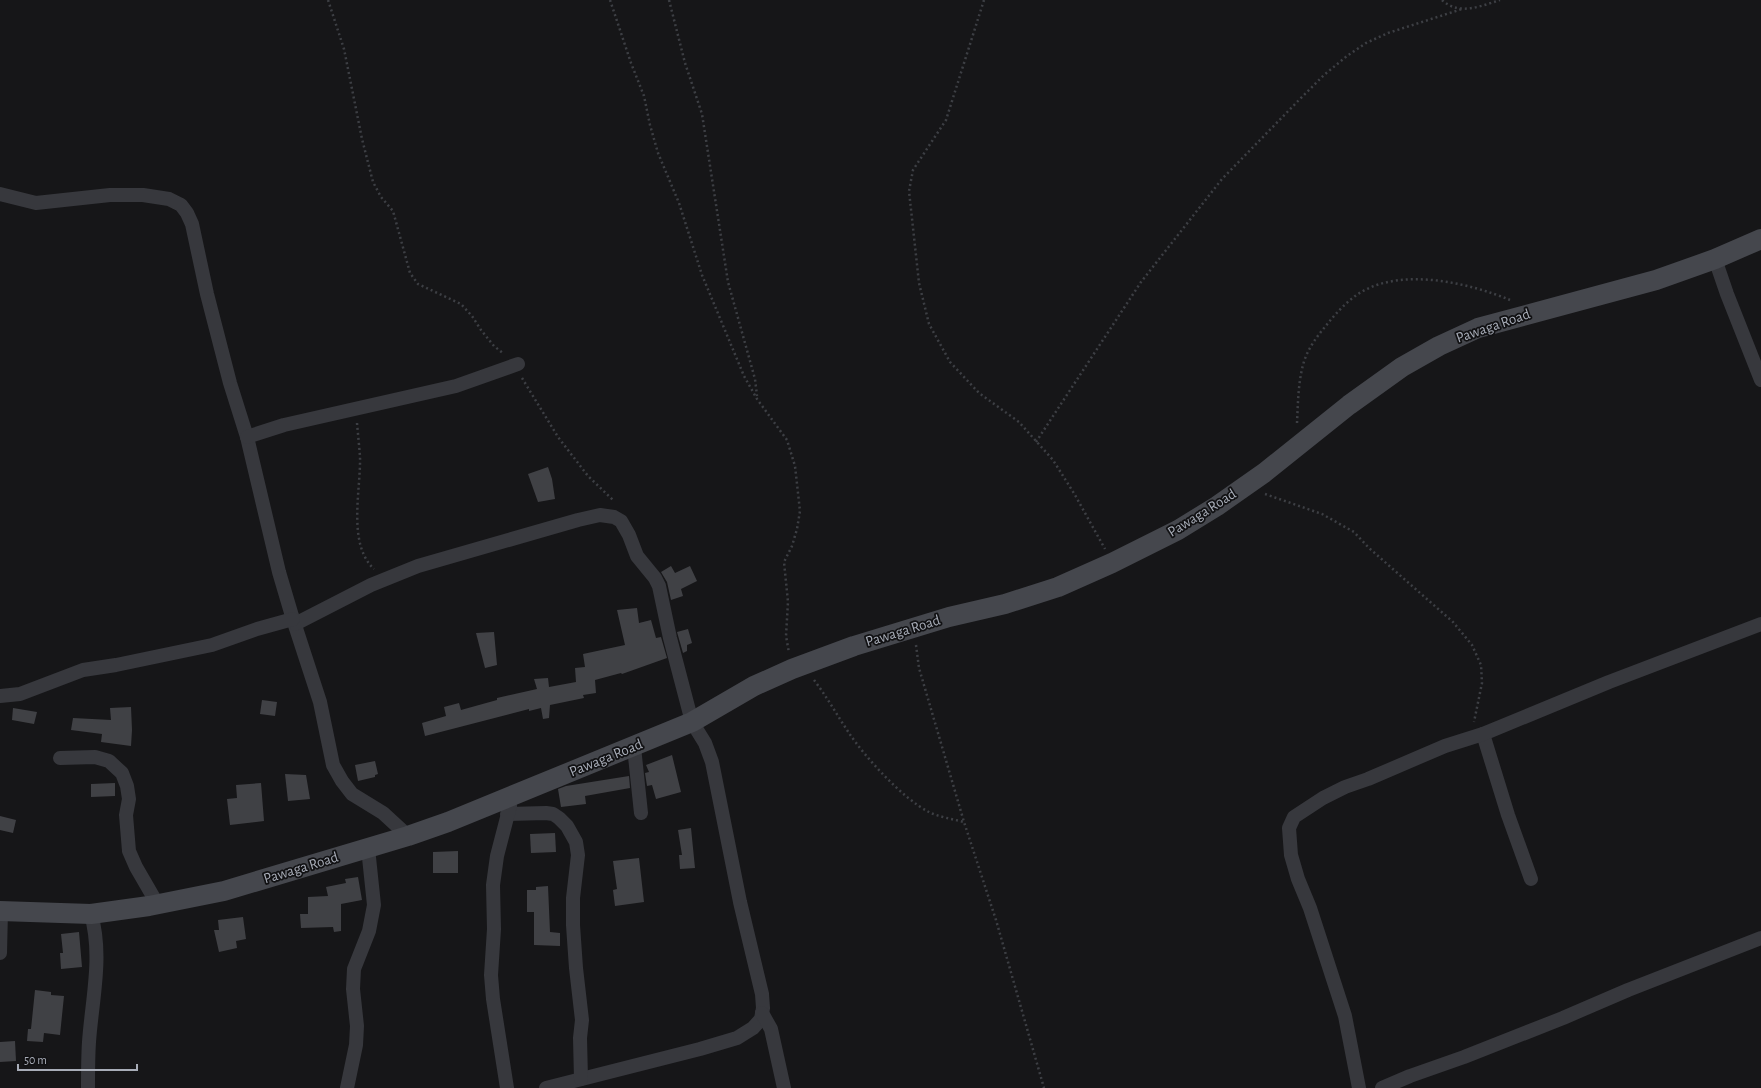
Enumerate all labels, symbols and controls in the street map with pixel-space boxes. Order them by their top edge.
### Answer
street label: Pawaga Road [1454,306,1532,346]
street label: Pawaga Road [1165,486,1239,540]
street label: Pawaga Road [864,612,942,649]
street label: Pawaga Road [567,736,645,779]
street label: Pawaga Road [262,849,340,886]
scale bar [18,1046,137,1072]
text: 50 m [24,1054,47,1066]

